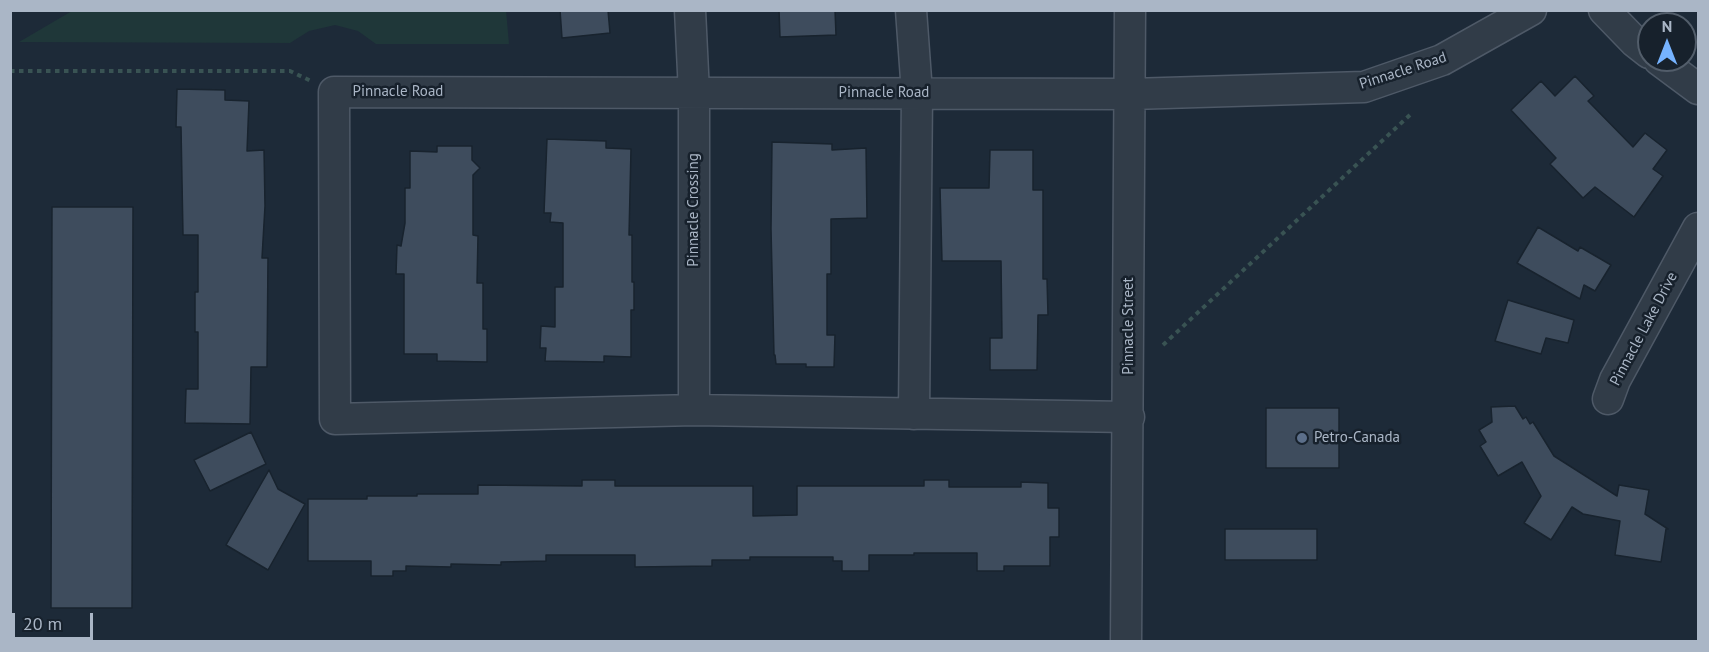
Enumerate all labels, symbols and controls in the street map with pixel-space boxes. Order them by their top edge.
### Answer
north arrow [1637,12,1697,72]
text: N [1662,16,1672,36]
street label: Pinnacle Road [1357,48,1449,94]
street label: Pinnacle Road [353,83,443,101]
street label: Pinnacle Road [839,84,929,102]
street label: Pinnacle Crossing [685,153,703,267]
street label: Pinnacle Lake Drive [1606,269,1682,389]
street label: Pinnacle Street [1120,277,1138,375]
place label: Petro-Canada [1314,429,1400,447]
marker: Petro-Canada [1295,431,1309,445]
scale bar [15,601,96,639]
text: 20 m [23,612,62,635]

